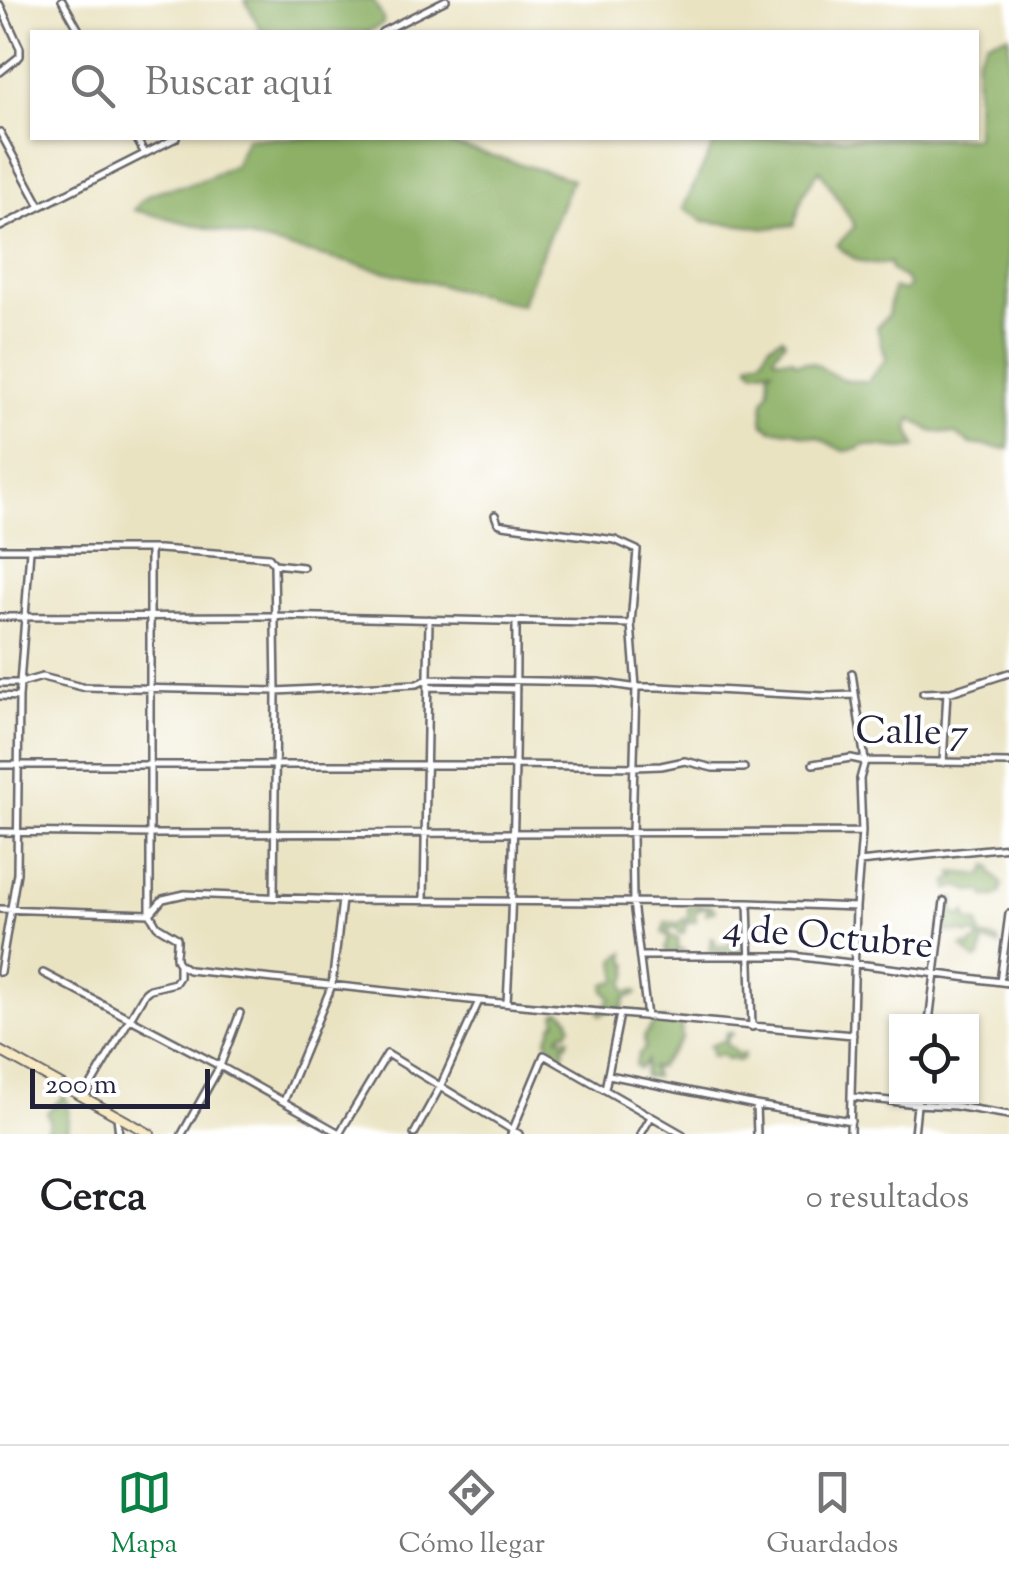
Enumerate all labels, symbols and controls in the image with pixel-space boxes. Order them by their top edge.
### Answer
search box [30,30,979,140]
icon: search [65,58,120,113]
text: Buscar aquí [145,58,333,112]
street label: Calle 7 [855,706,969,762]
street label: 4 de Octubre [721,903,935,975]
map controls [889,1014,979,1104]
button: locate [889,1014,979,1104]
scale bar [30,1064,210,1108]
text: 200 m [45,1066,117,1106]
text: Cerca [40,1169,146,1229]
text: 0 resultados [806,1176,969,1222]
tab: Mapa [111,1465,177,1565]
tab: Cómo llegar [399,1465,545,1565]
tab: Guardados [766,1465,898,1565]

